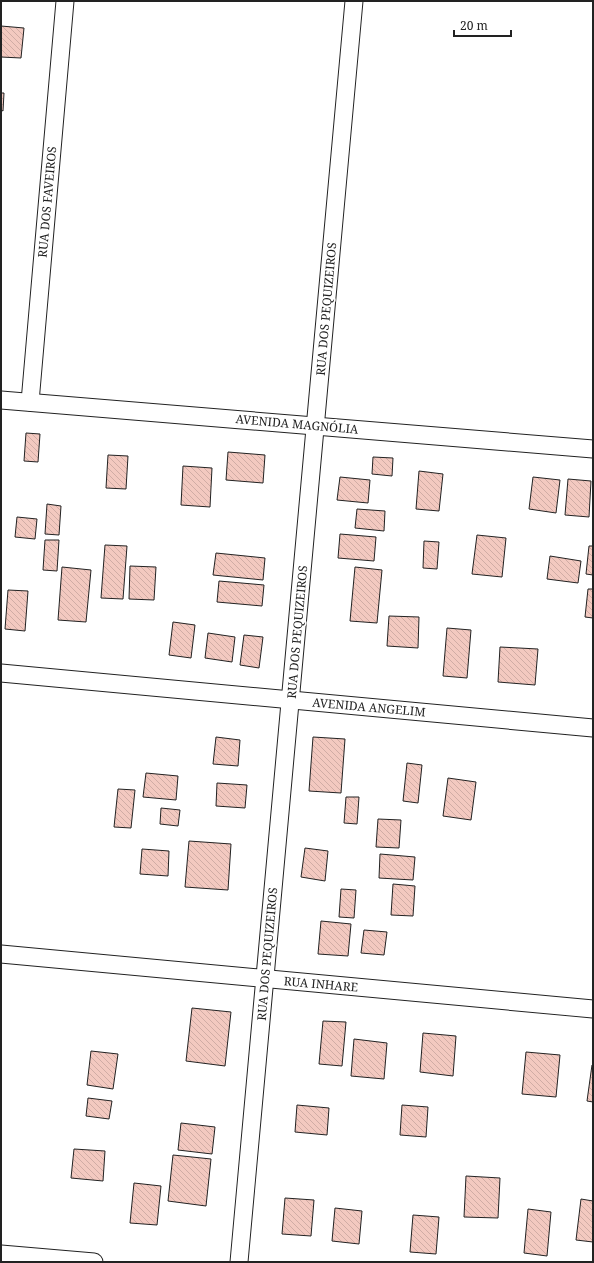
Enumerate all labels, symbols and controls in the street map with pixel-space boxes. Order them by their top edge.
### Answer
scale bar [454,12,511,38]
text: 20 m [460,17,488,34]
street label: RUA DOS FAVEIROS [34,146,60,258]
street label: RUA DOS PEQUIZEIROS [312,242,340,376]
street label: AVENIDA MAGNÓLIA [235,410,360,438]
street label: RUA DOS PEQUIZEIROS [283,565,311,699]
street label: AVENIDA ANGELIM [312,694,426,720]
street label: RUA DOS PEQUIZEIROS [253,887,281,1021]
street label: RUA INHARE [283,972,359,996]

